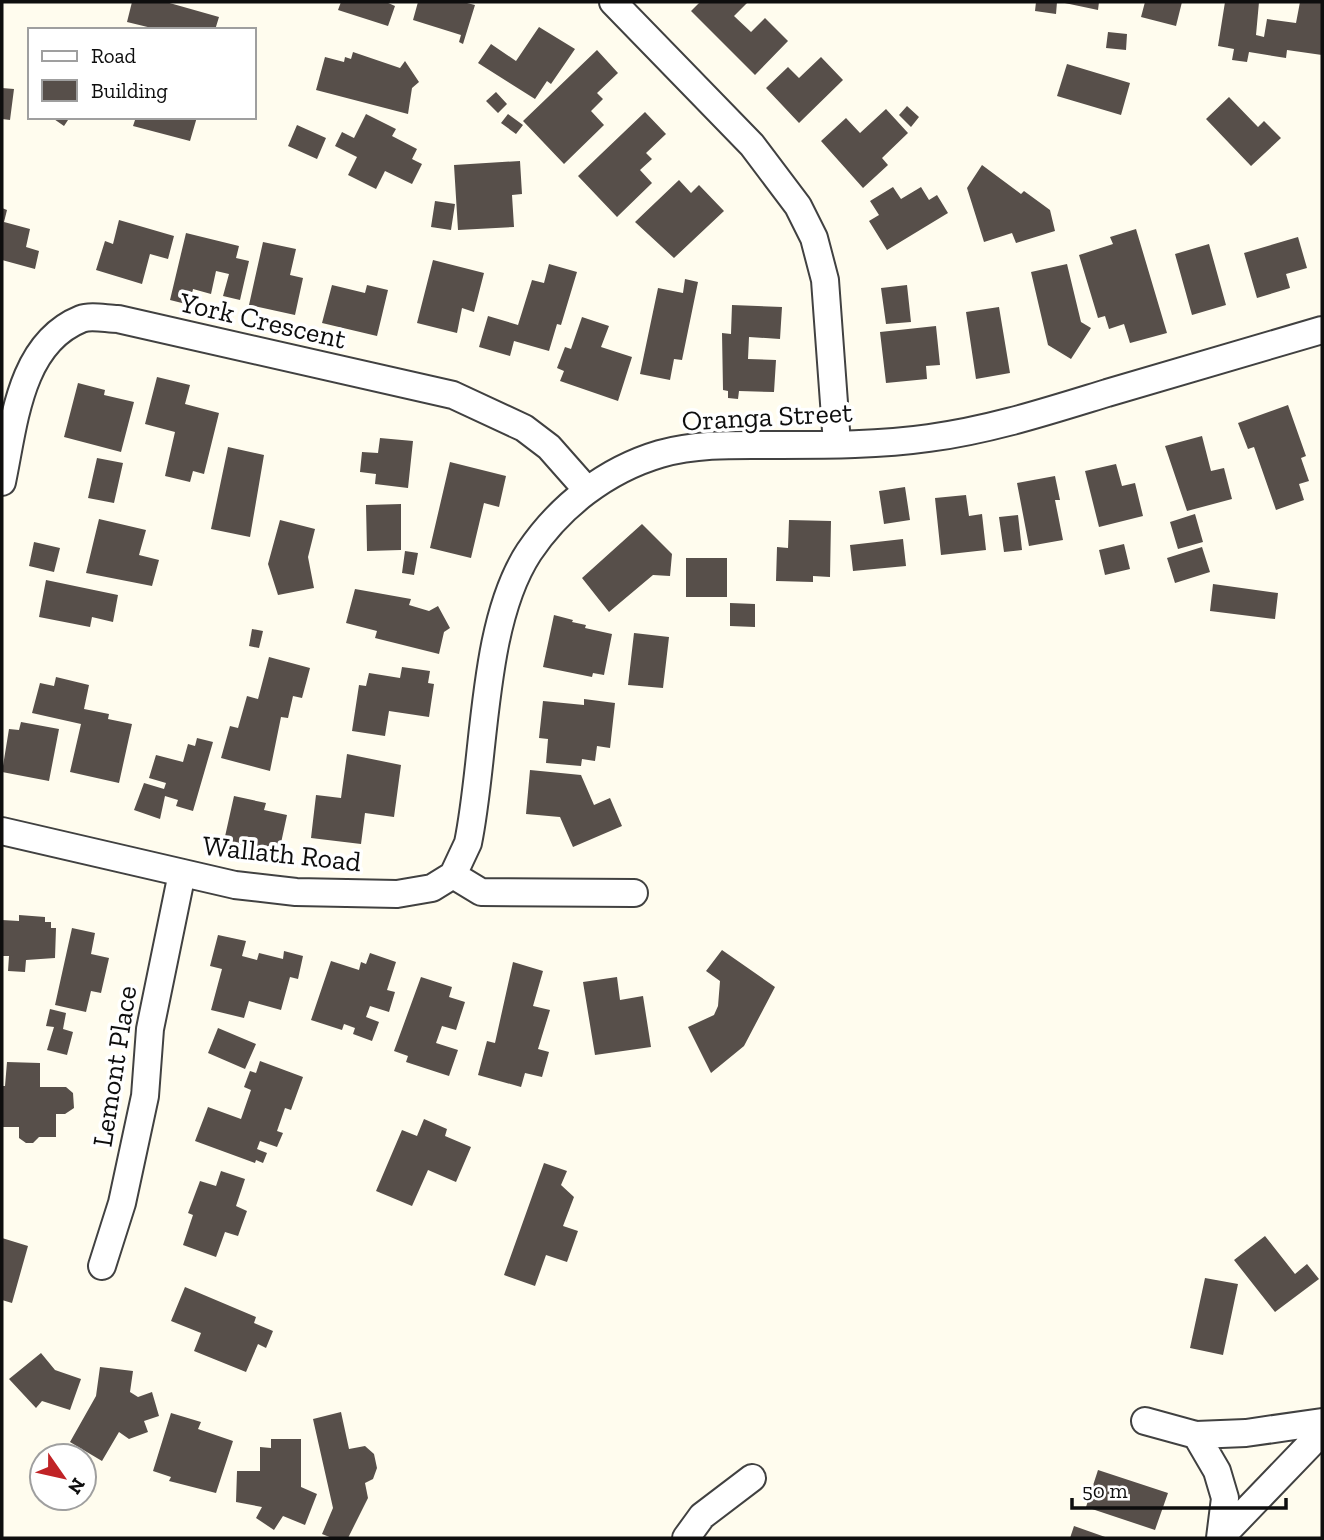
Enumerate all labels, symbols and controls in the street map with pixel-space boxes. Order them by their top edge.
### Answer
legend [28,28,256,119]
text: Road [91,43,137,68]
text: Building [91,78,168,103]
street label: York Crescent [176,285,350,356]
street label: Oranga Street [681,396,854,437]
street label: Wallath Road [201,829,363,878]
street label: Lemont Place [85,983,144,1149]
north arrow [28,1442,98,1512]
scale bar [1072,1466,1286,1510]
text: N [63,1474,90,1499]
text: 50 m [1082,1478,1128,1503]

